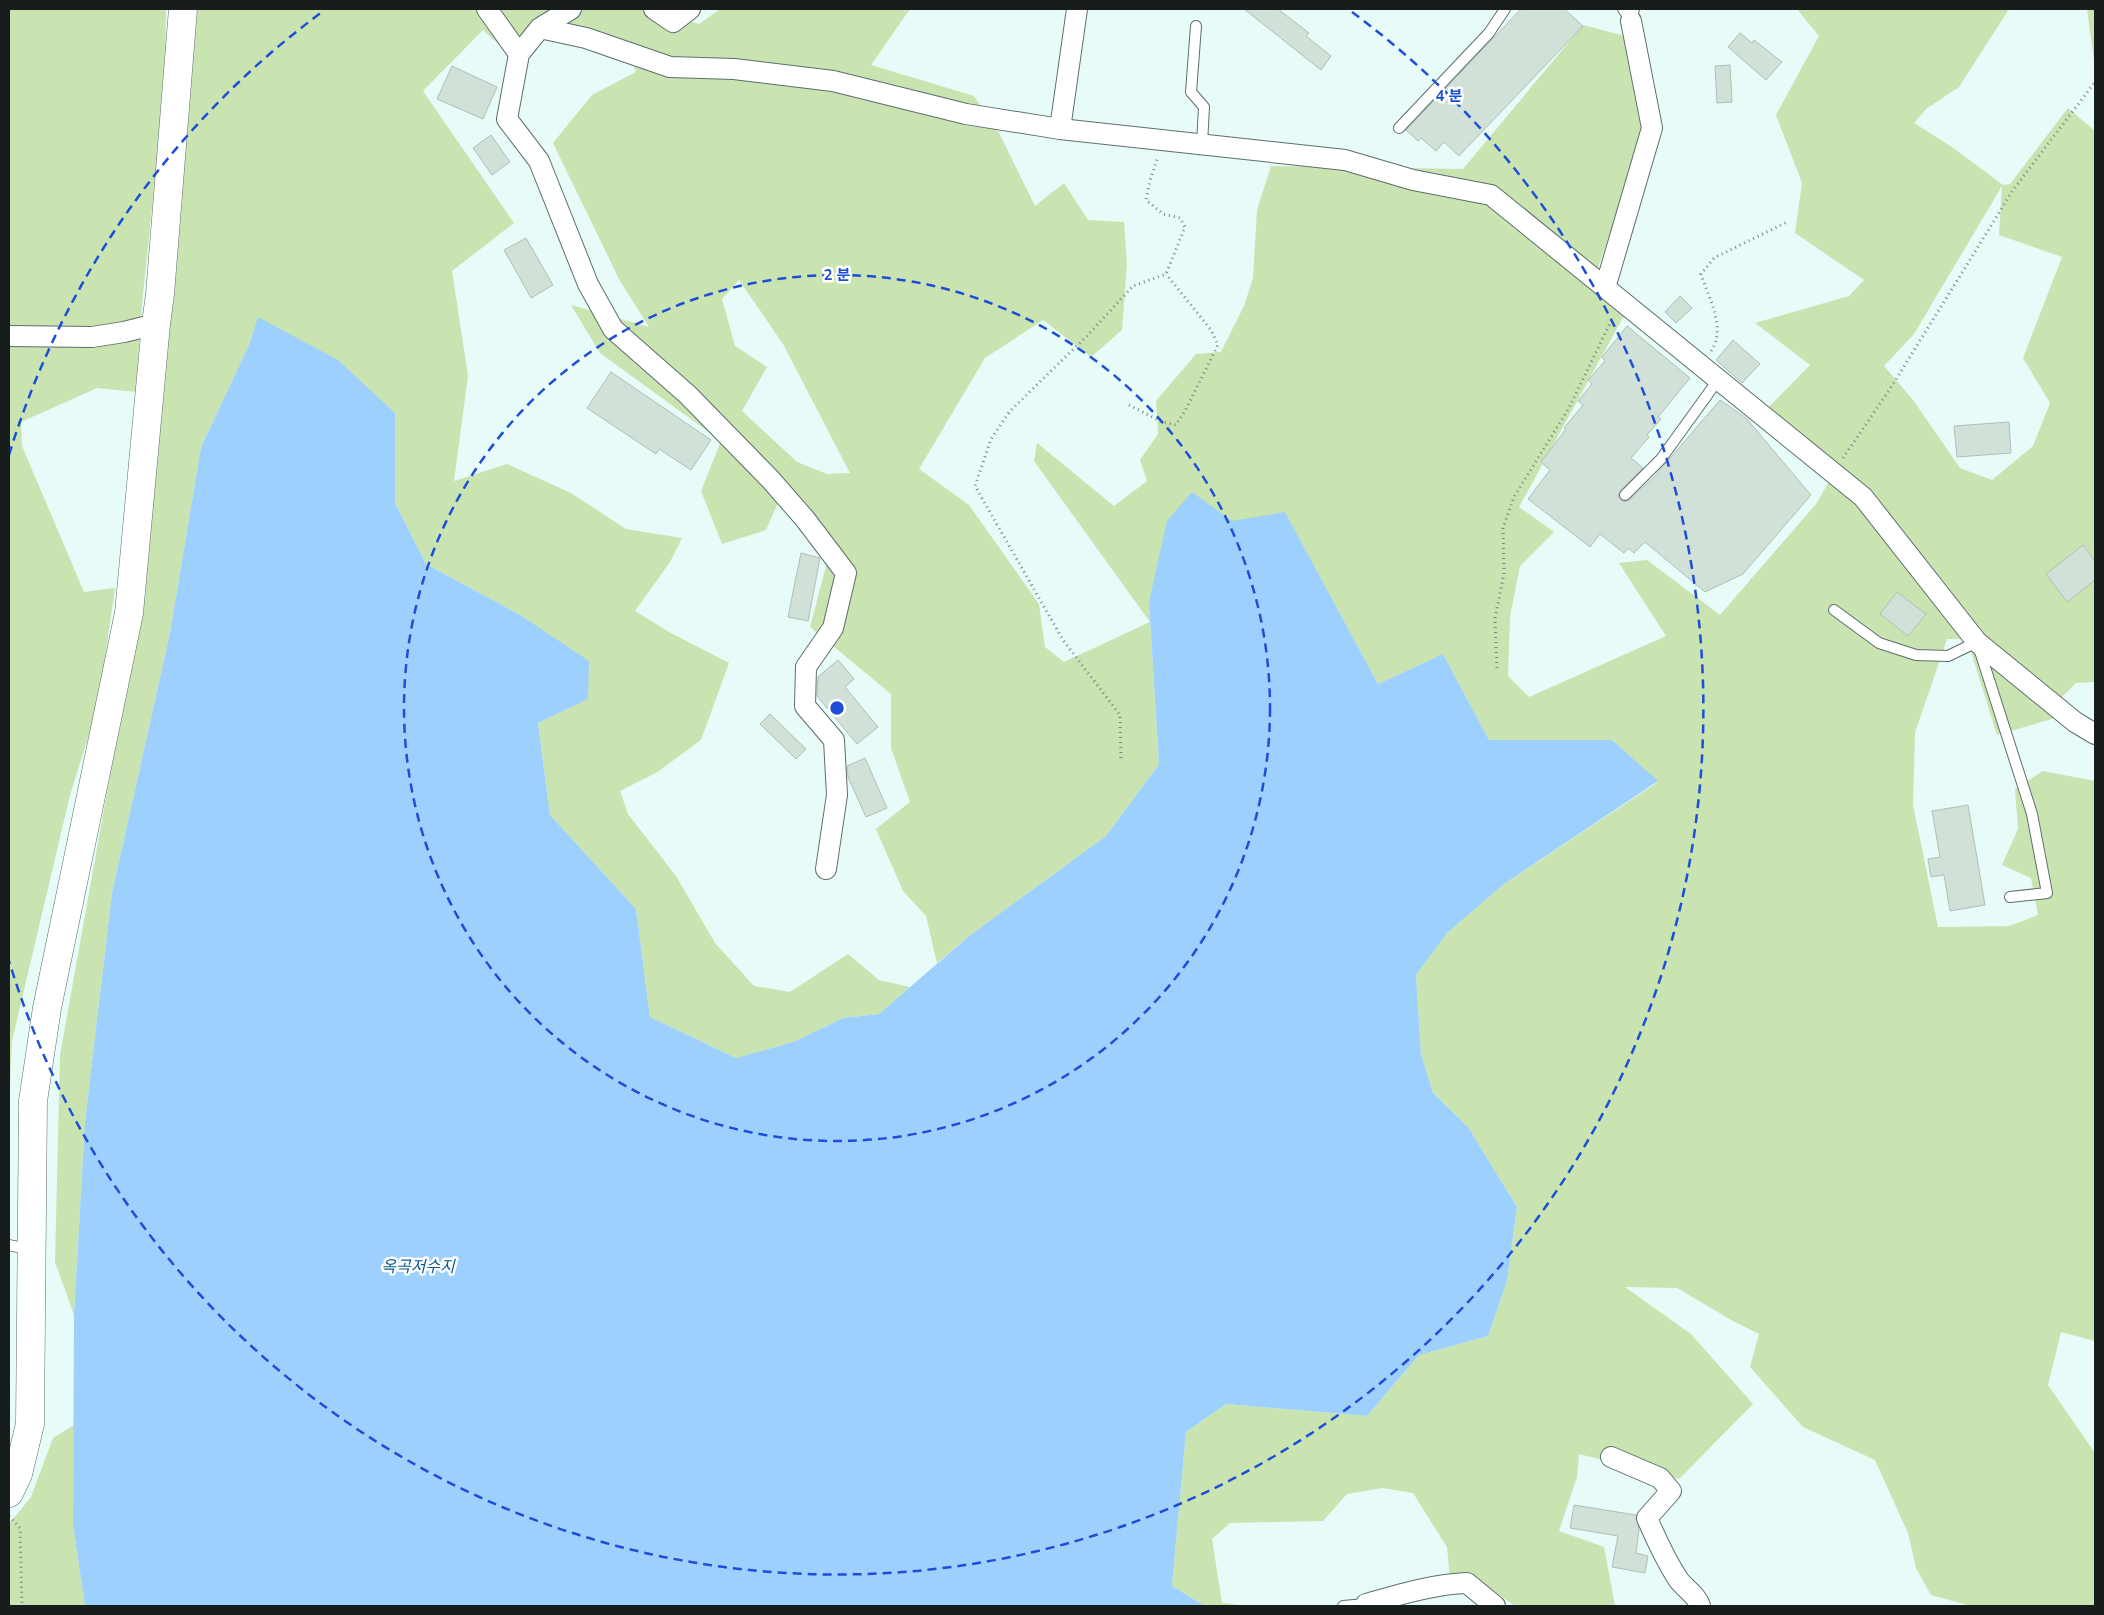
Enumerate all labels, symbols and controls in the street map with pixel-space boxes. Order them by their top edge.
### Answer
text: 4 분 [1436,86,1463,106]
text: 2 분 [824,265,851,285]
centre of rings [828,699,846,717]
water label: 옥곡저수지 [381,1256,456,1278]

